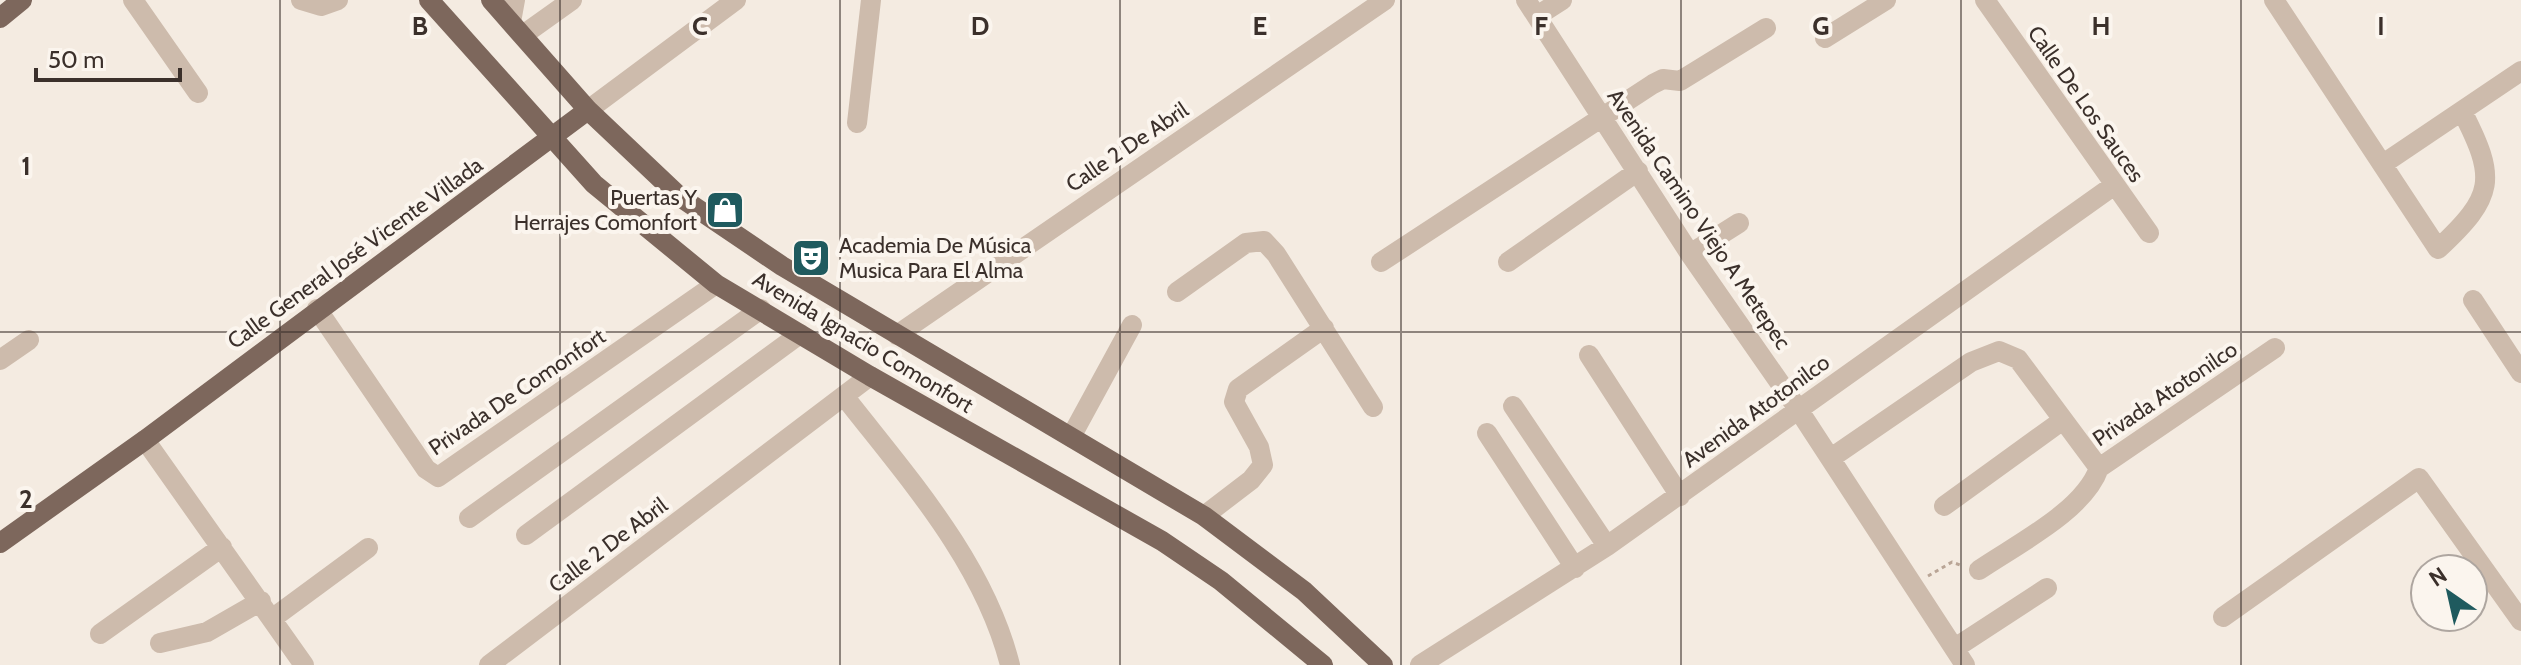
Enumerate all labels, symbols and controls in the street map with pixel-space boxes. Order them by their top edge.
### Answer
text: B [412,10,428,42]
text: C [692,10,708,42]
text: D [971,10,989,42]
text: E [1253,10,1267,42]
text: F [1534,10,1548,42]
text: G [1812,10,1830,42]
text: H [2092,10,2110,42]
text: I [2377,10,2385,42]
street label: Calle De Los Sauces [2022,21,2150,187]
scale bar [36,32,180,82]
text: 50 m [48,45,104,74]
street label: Avenida Camino Viejo A Metepec [1602,84,1796,354]
street label: Calle 2 De Abril [1061,96,1194,198]
text: 1 [21,150,31,182]
street label: Calle General José Vicente Villada [222,151,488,355]
place label: Puertas Y Herrajes Comonfort [514,184,698,236]
shop icon: Puertas Y Herrajes Comonfort [704,189,746,231]
place label: Academia De Música Musica Para El Alma [839,232,1032,284]
theatre icon: Academia De Música Musica Para El Alma [790,237,832,279]
street label: Avenida Ignacio Comonfort [748,265,979,419]
street label: Privada De Comonfort [423,322,611,461]
street label: Privada Atotonilco [2088,336,2242,452]
street label: Avenida Atotonilco [1677,349,1835,473]
text: 2 [19,483,33,515]
street label: Calle 2 De Abril [543,491,673,598]
north arrow [2409,553,2489,633]
text: N [2424,561,2452,592]

